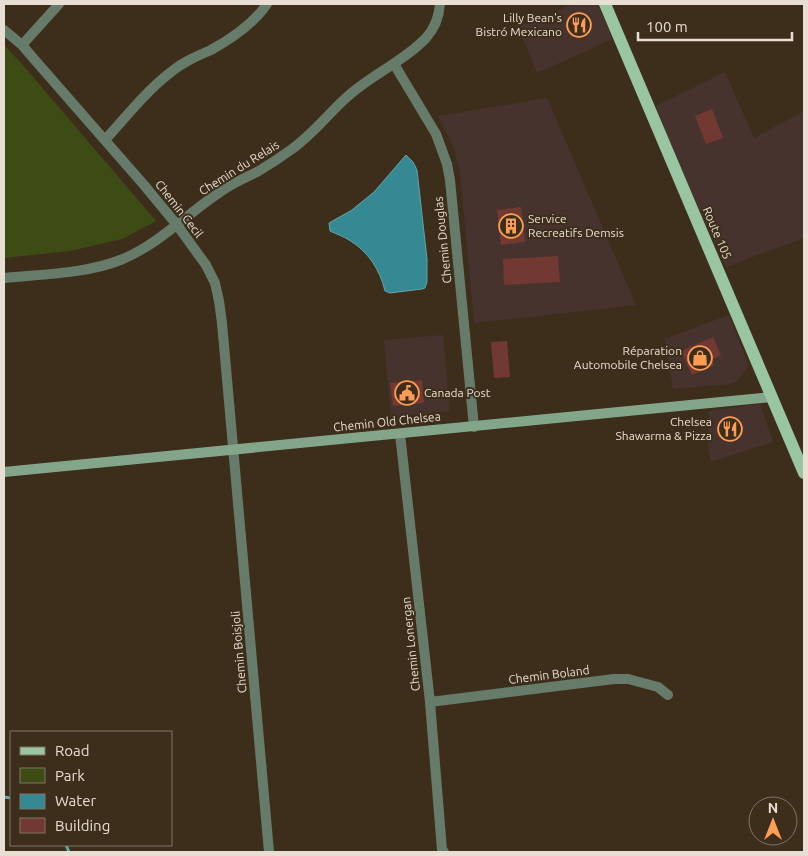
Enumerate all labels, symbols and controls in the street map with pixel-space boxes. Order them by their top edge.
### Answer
scale bar [638,10,792,42]
place label: Lilly Bean's Bistró Mexicano [476,11,562,38]
restaurant icon: Lilly Bean's Bistró Mexicano [566,12,592,38]
text: 100 m [646,18,688,35]
street label: Chemin du Relais [196,138,281,197]
street label: Chemin Cecil [153,177,206,240]
street label: Chemin Douglas [431,196,454,284]
street label: Route 105 [701,205,734,261]
place label: Service Recreatifs Demsis [528,212,624,239]
building icon: Service Recreatifs Demsis [498,213,524,239]
place label: Réparation Automobile Chelsea [574,344,682,371]
shop icon: Réparation Automobile Chelsea [687,345,713,371]
public building icon: Canada Post [394,380,420,406]
place label: Canada Post [424,386,491,399]
street label: Chemin Old Chelsea [333,409,441,434]
place label: Chelsea Shawarma & Pizza [616,415,712,442]
restaurant icon: Chelsea Shawarma & Pizza [717,416,743,442]
street label: Chemin Lonergan [399,596,422,692]
street label: Chemin Boisjoli [228,610,249,694]
street label: Chemin Boland [508,663,590,686]
legend [10,731,172,846]
text: Road [55,742,90,759]
text: Park [55,767,85,784]
text: Water [55,792,96,809]
north arrow [748,796,798,846]
text: N [768,800,778,816]
text: Building [55,817,110,834]

